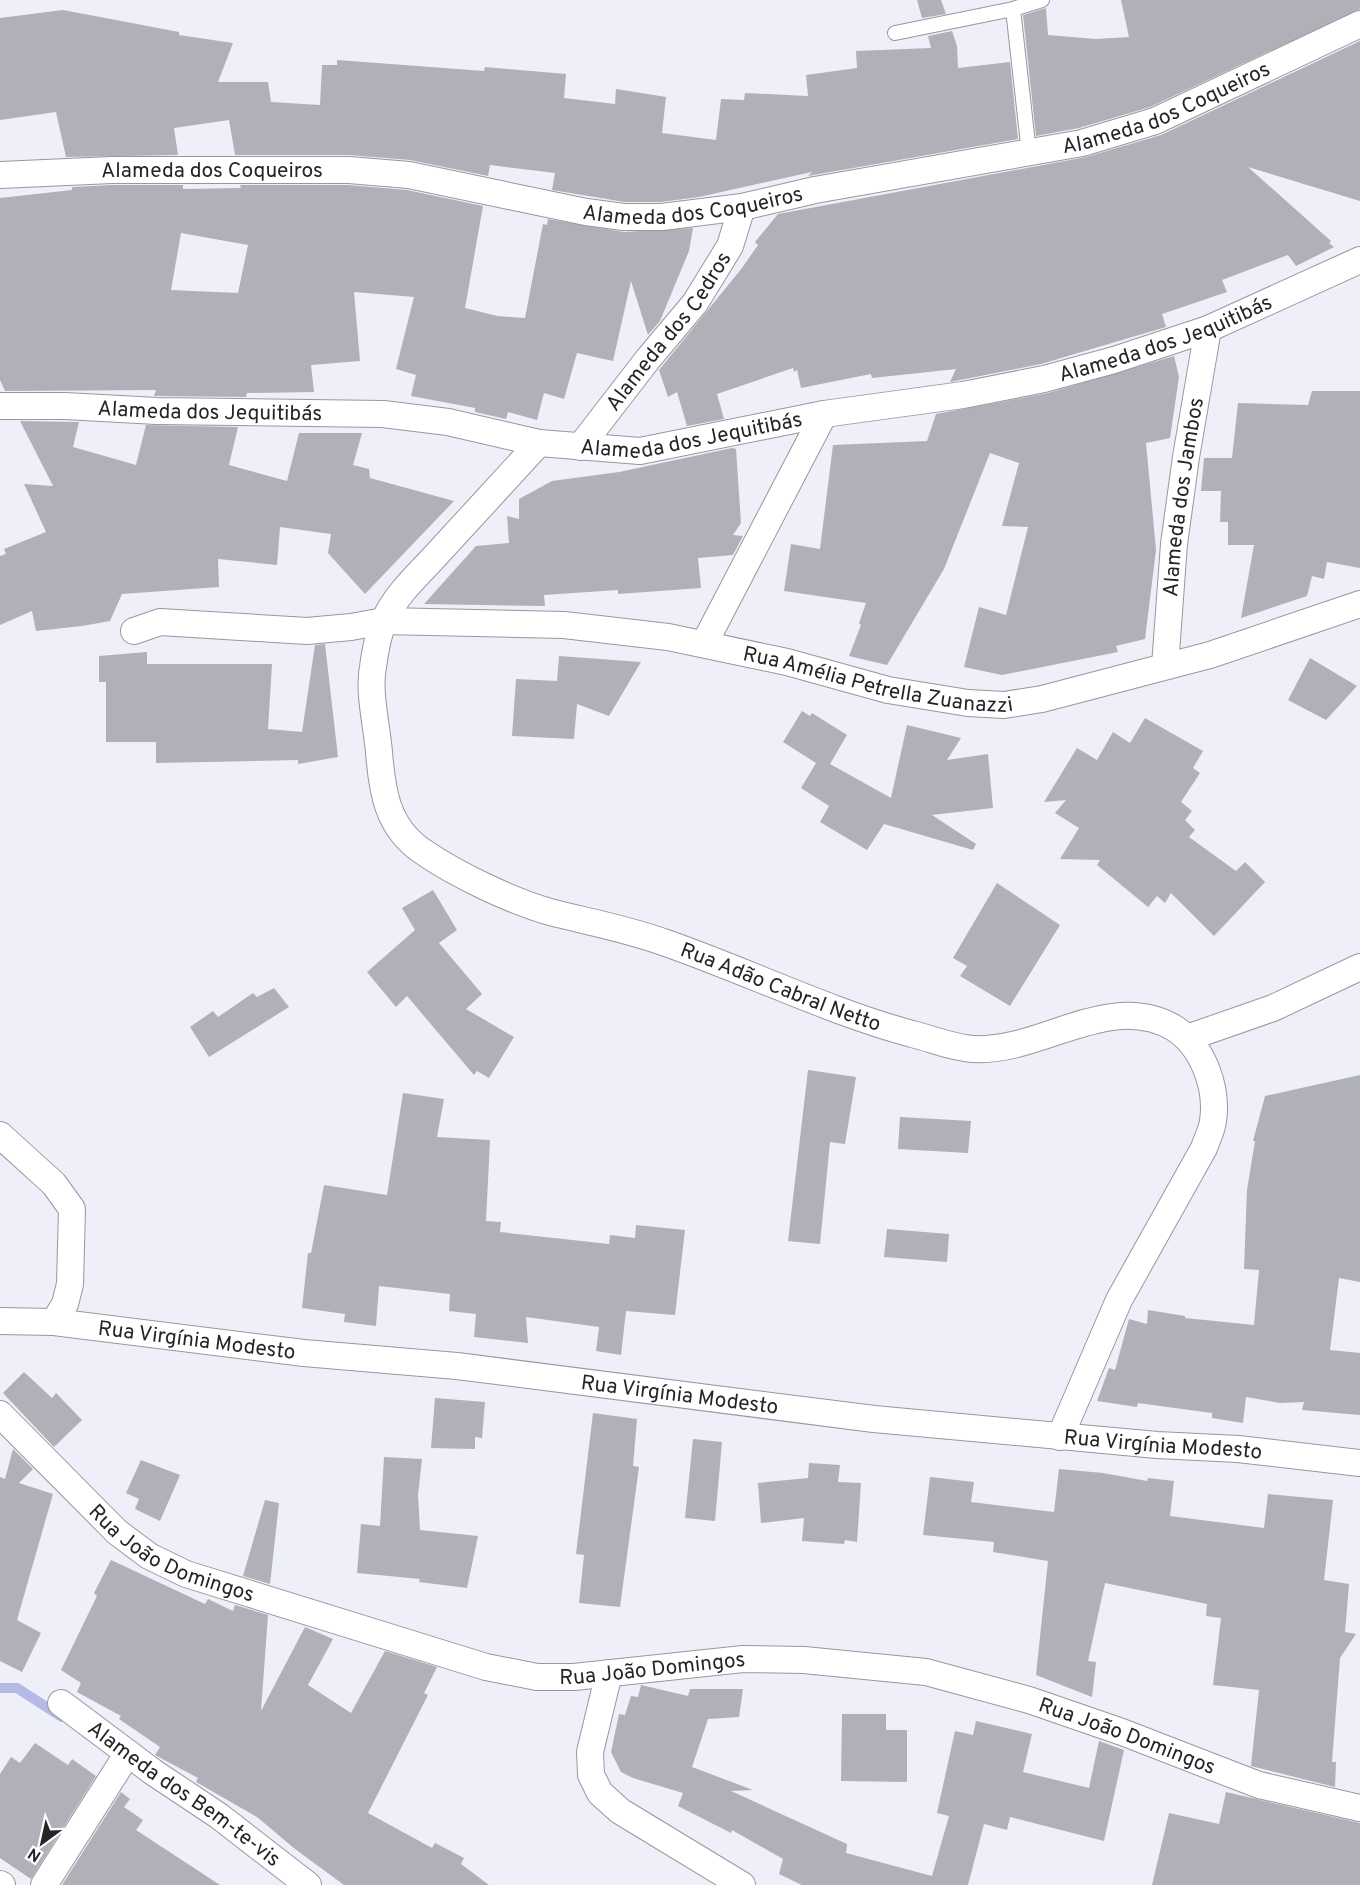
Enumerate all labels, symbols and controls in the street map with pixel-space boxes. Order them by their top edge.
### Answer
street label: Alameda dos Coqueiros [1060,56,1275,161]
street label: Alameda dos Coqueiros [100,158,323,185]
street label: Alameda dos Coqueiros [581,181,806,233]
street label: Alameda dos Cedros [601,247,738,417]
street label: Alameda dos Jequitibás [1056,290,1277,389]
street label: Alameda dos Jequitibás [97,396,322,428]
street label: Alameda dos Jambos [1158,396,1211,598]
street label: Alameda dos Jequitibás [579,407,805,466]
street label: Rua Amélia Petrella Zuanazzi [740,641,1015,720]
street label: Rua Adão Cabral Netto [676,937,884,1039]
street label: Rua Virgínia Modesto [96,1316,297,1367]
street label: Rua Virgínia Modesto [579,1370,780,1422]
street label: Rua Virgínia Modesto [1063,1425,1264,1467]
street label: Rua João Domingos [82,1499,257,1609]
street label: Rua João Domingos [559,1647,747,1692]
street label: Rua João Domingos [1035,1692,1219,1782]
street label: Alameda dos Bem-te-vis [82,1716,285,1874]
north arrow [12,1813,72,1873]
text: N [25,1842,45,1865]

